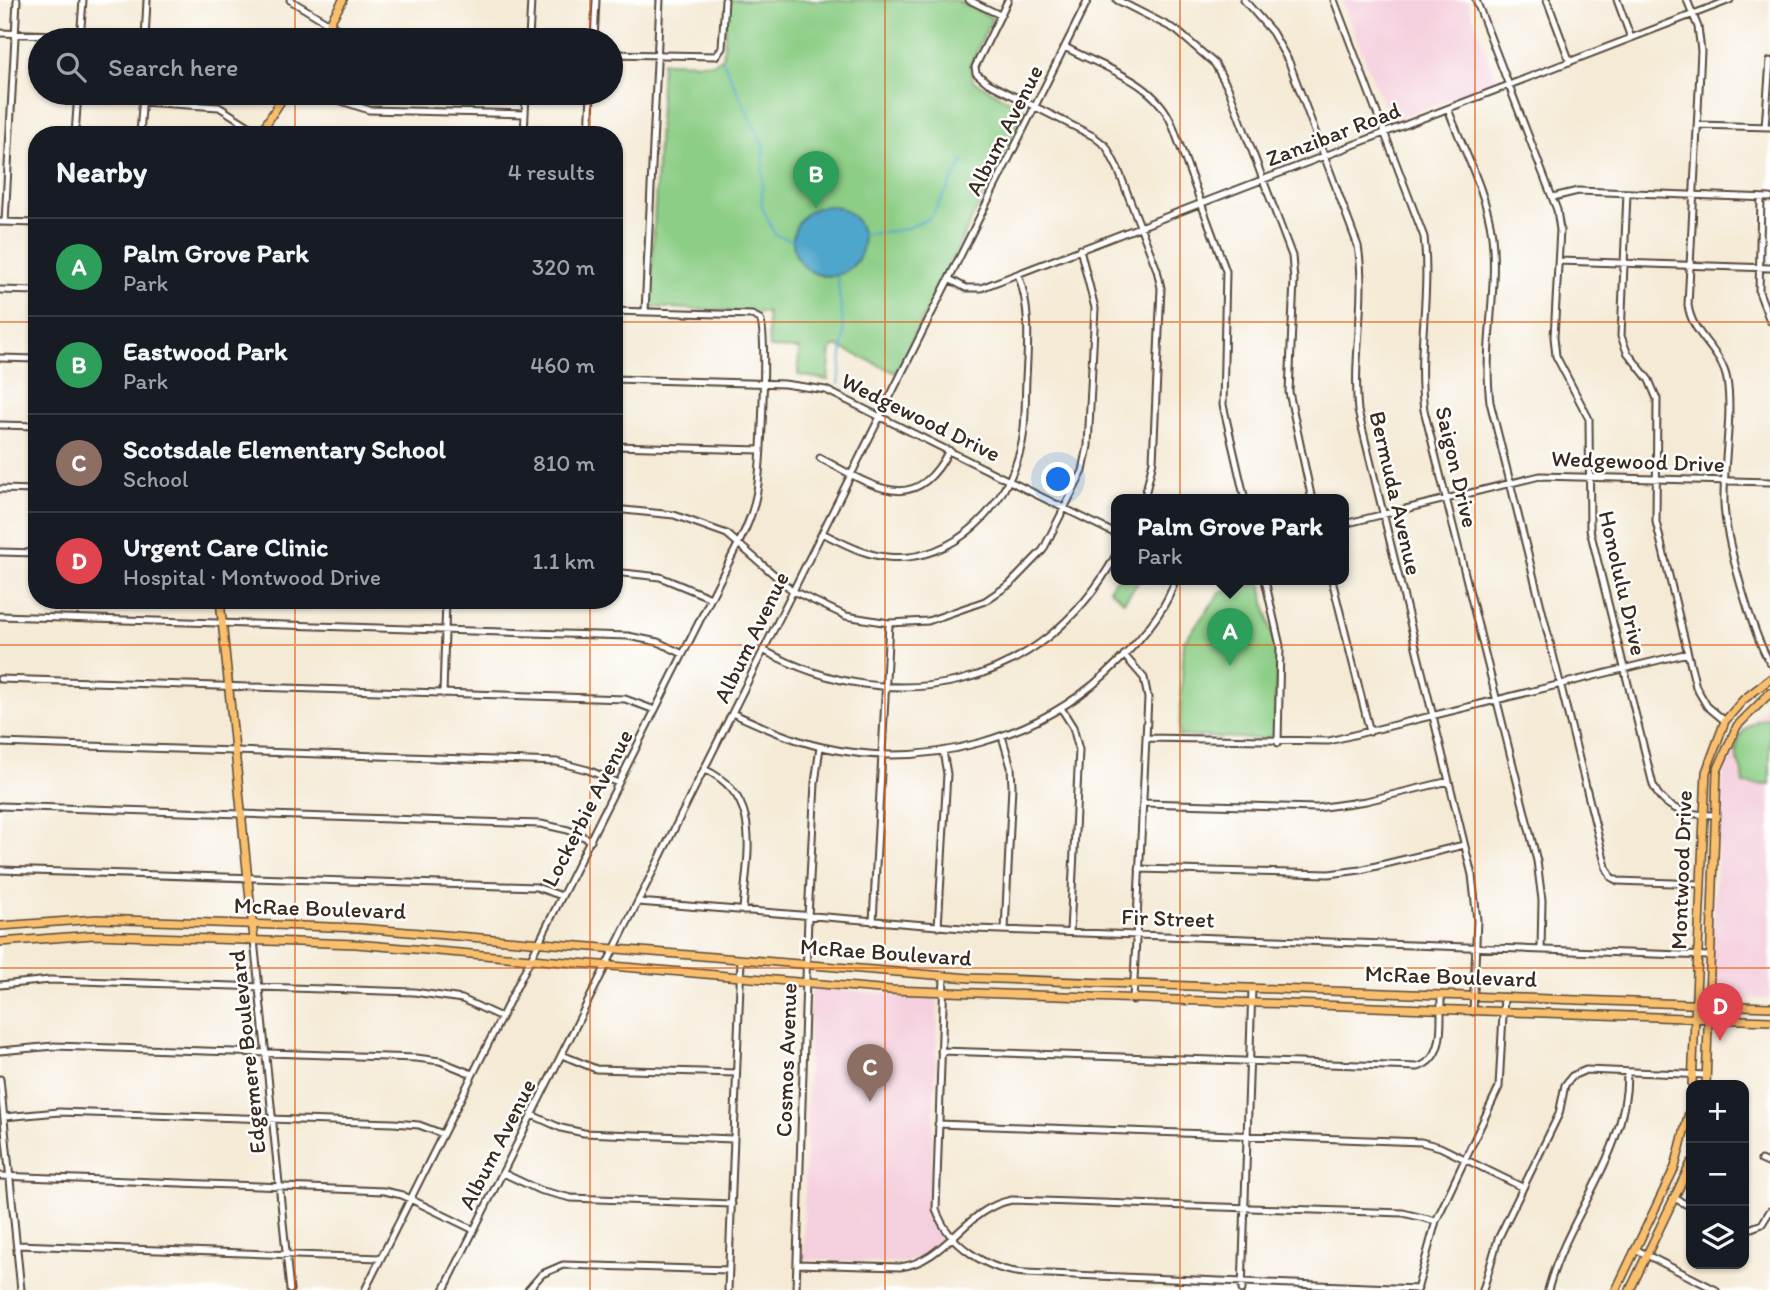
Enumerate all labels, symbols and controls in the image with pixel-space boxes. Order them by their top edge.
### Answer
search box [28,28,623,105]
icon: search [52,48,90,86]
text: Search here [108,51,238,83]
street label: Album Avenue [959,60,1049,200]
street label: Zanzibar Road [1262,96,1404,172]
pin: B [793,151,839,209]
text: Nearby [56,153,147,190]
text: 4 results [508,158,595,186]
text: Palm Grove Park [123,237,309,269]
text: A [72,253,86,281]
text: 320 m [532,253,595,281]
text: Park [123,269,168,297]
text: Eastwood Park [123,335,287,367]
text: B [72,351,86,379]
text: 460 m [530,351,595,379]
street label: Wedgewood Drive [837,366,1005,468]
text: Park [123,367,168,395]
street label: Saigon Drive [1429,404,1485,530]
street label: Bermuda Avenue [1364,408,1428,578]
text: Scotsdale Elementary School [123,433,446,465]
street label: Wedgewood Drive [1551,444,1725,478]
text: C [72,449,86,477]
text: 810 m [533,449,595,477]
your location [1041,462,1075,496]
text: School [123,465,188,493]
popup [1111,494,1349,585]
street label: Honolulu Drive [1593,508,1653,658]
text: Palm Grove Park [1137,510,1323,542]
text: Urgent Care Clinic [123,531,328,563]
text: Park [1137,542,1182,570]
text: D [71,547,87,575]
text: 1.1 km [532,547,595,575]
text: Hospital · Montwood Drive [123,563,381,591]
street label: Album Avenue [707,567,795,707]
pin: A [1207,608,1253,666]
street label: Lockerbie Avenue [535,725,639,891]
street label: Montwood Drive [1664,790,1698,950]
street label: McRae Boulevard [233,891,407,925]
street label: Fir Street [1121,902,1215,934]
street label: McRae Boulevard [799,932,973,972]
street label: Edgemere Boulevard [222,949,272,1155]
street label: McRae Boulevard [1364,959,1538,993]
street label: Cosmos Avenue [769,982,803,1138]
pin: D [1697,983,1743,1041]
pin: C [847,1044,893,1102]
street label: Album Avenue [452,1074,542,1214]
map controls [1686,1080,1749,1269]
button: + [1686,1080,1749,1143]
button: − [1686,1143,1749,1206]
button: layers [1686,1206,1749,1269]

